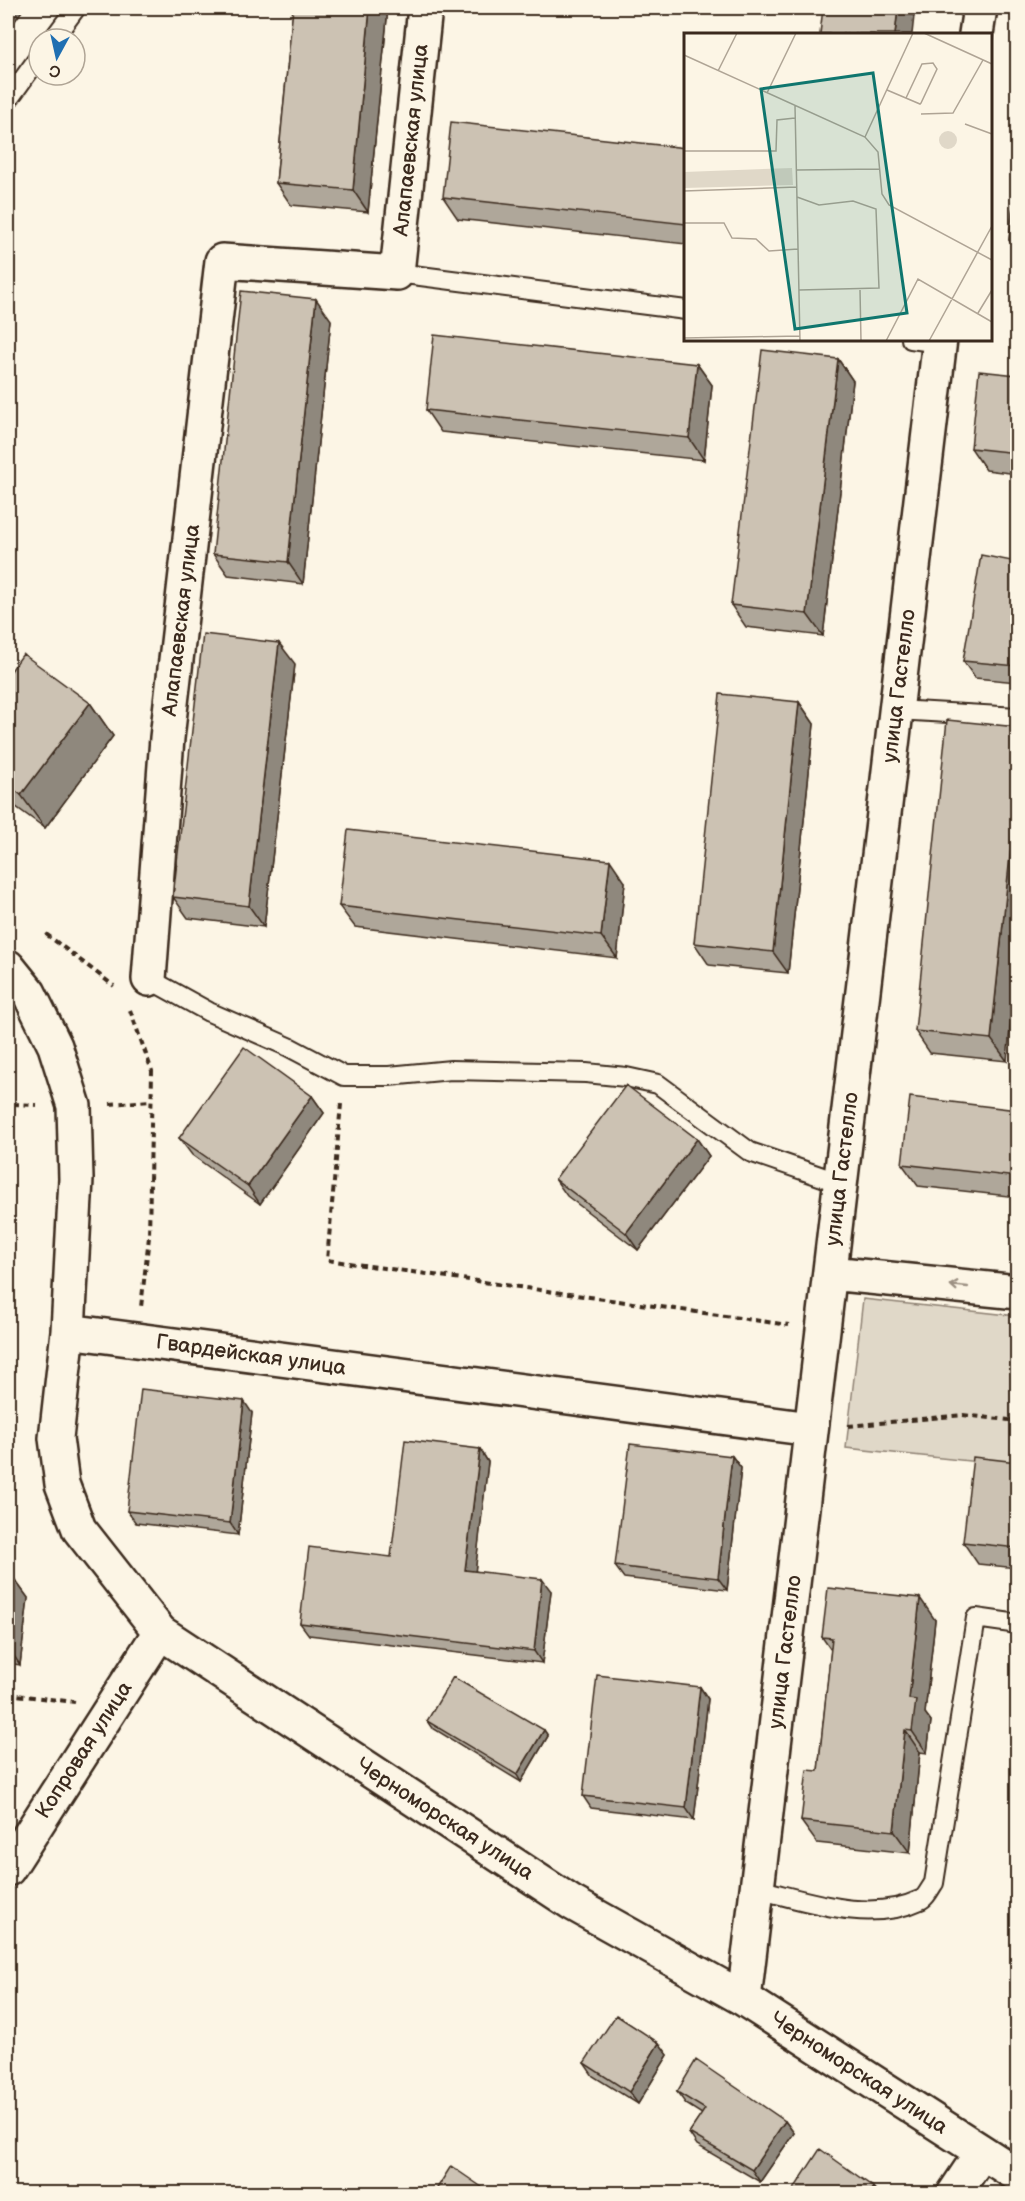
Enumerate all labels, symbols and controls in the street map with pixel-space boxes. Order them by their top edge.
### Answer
north arrow [27,27,87,87]
inset map [684,33,992,340]
street label: Алапаевская улица [388,42,434,238]
text: С [48,60,62,81]
street label: Алапаевская улица [157,522,205,718]
street label: улица Гастелло [877,608,921,764]
street label: улица Гастелло [820,1091,864,1247]
one-way arrow [950,1280,970,1291]
street label: Гвардейская улица [154,1329,348,1381]
street label: улица Гастелло [763,1574,807,1730]
street label: Копровая улица [30,1676,138,1823]
street label: Черноморская улица [352,1752,539,1886]
street label: Черноморская улица [766,2006,953,2140]

